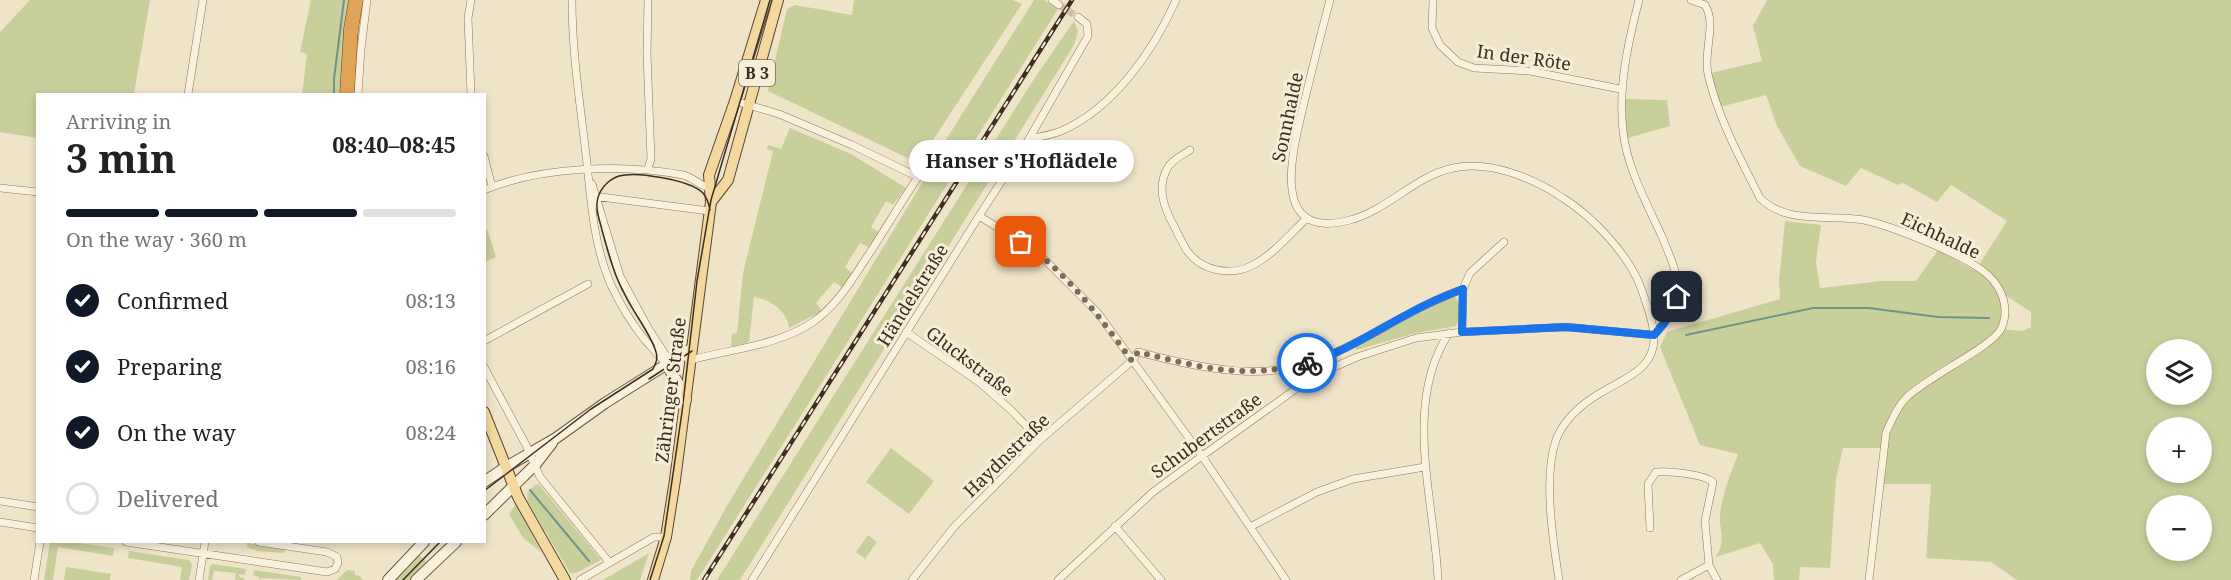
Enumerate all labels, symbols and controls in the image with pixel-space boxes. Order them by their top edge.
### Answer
street label: In der Röte [1475,39,1573,75]
road number: B 3 [739,60,775,86]
street label: Sonnhalde [1266,70,1308,164]
text: Arriving in [66,108,171,135]
text: 08:40–08:45 [332,129,456,159]
text: 3 min [66,131,176,184]
callout: Hanser s'Hoflädele [908,140,1134,182]
text: Hanser s'Hoflädele [926,147,1117,174]
street label: Eichhalde [1897,206,1985,264]
pin [995,216,1046,267]
icon: bag [1004,225,1037,258]
text: On the way · 360 m [66,226,247,253]
street label: Händelstraße [871,239,953,351]
pin [1651,271,1702,322]
icon: home [1660,280,1693,313]
icon: check [66,284,99,317]
text: Confirmed [117,285,228,315]
text: 08:13 [406,287,456,314]
street label: Zähringer Straße [649,316,691,464]
street label: Gluckstraße [922,320,1018,402]
courier [1277,333,1337,393]
map controls [2146,339,2212,561]
button: layers [2146,339,2212,405]
icon: bike [1291,347,1324,380]
icon: check [66,350,99,383]
text: Preparing [117,351,222,381]
text: 08:16 [406,353,456,380]
street label: Schubertstraße [1146,387,1266,483]
street label: Haydnstraße [958,408,1054,502]
icon: check [66,416,99,449]
text: On the way [117,417,236,447]
button: + [2146,417,2212,483]
text: 08:24 [406,419,456,446]
text: Delivered [117,483,219,513]
button: − [2146,495,2212,561]

